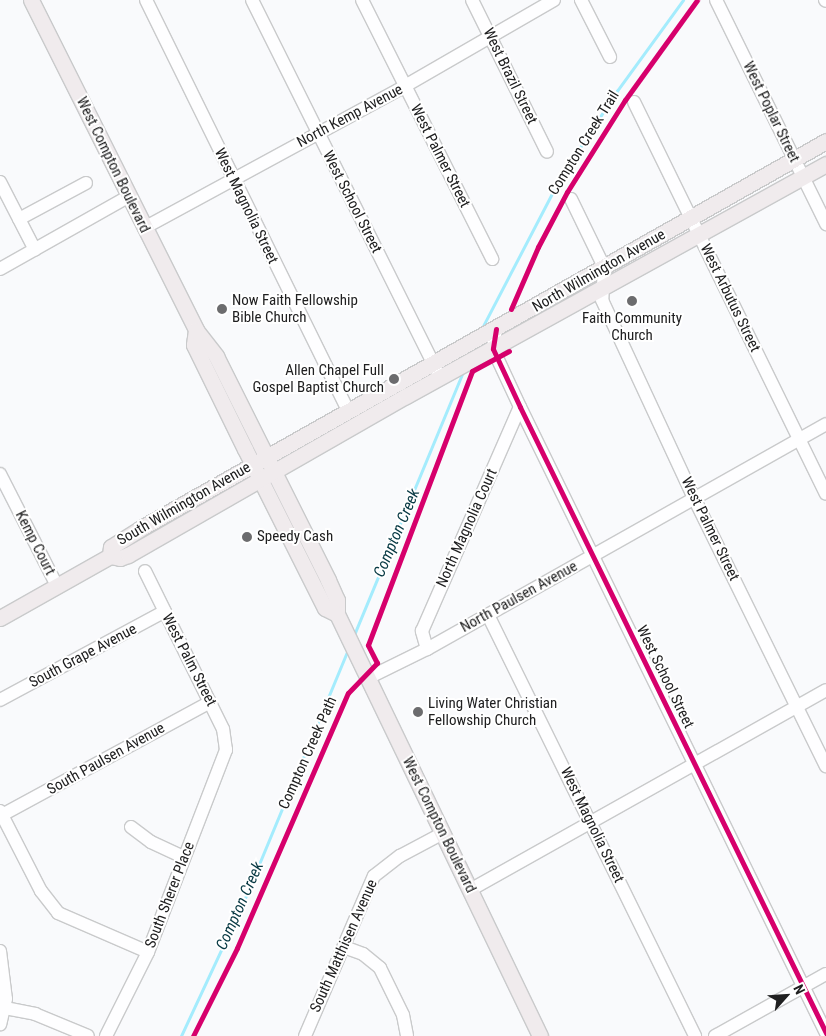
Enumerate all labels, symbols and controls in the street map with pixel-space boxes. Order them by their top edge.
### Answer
street label: West Brazil Street [479,25,541,127]
street label: West Poplar Street [739,59,803,165]
street label: North Kemp Avenue [294,81,406,151]
street label: Compton Creek Trail [545,87,623,199]
street label: West Compton Boulevard [72,94,154,236]
street label: West Palmer Street [406,101,474,211]
street label: West Magnolia Street [210,145,282,267]
street label: West School Street [319,148,385,256]
street label: North Wilmington Avenue [529,226,669,316]
street label: West Arbutus Street [696,241,764,355]
place label: Now Faith Fellowship Bible Church [232,291,358,326]
marker: Faith Community Church [626,295,638,307]
marker: Now Faith Fellowship Bible Church [216,303,228,315]
place label: Faith Community Church [582,309,682,344]
place label: Allen Chapel Full Gospel Baptist Church [252,361,384,396]
marker: Allen Chapel Full Gospel Baptist Church [388,373,400,385]
street label: South Wilmington Avenue [114,458,254,550]
street label: North Magnolia Court [433,466,501,590]
street label: West Palmer Street [677,474,743,584]
water label: Compton Creek [370,486,424,580]
street label: Kemp Court [11,508,59,578]
place label: Speedy Cash [257,528,333,546]
marker: Speedy Cash [241,531,253,543]
street label: North Paulsen Avenue [457,557,581,637]
street label: West Palm Street [158,611,220,709]
street label: South Grape Avenue [26,620,140,692]
street label: West School Street [632,623,698,731]
street label: Compton Creek Path [275,694,341,812]
place label: Living Water Christian Fellowship Church [428,694,557,729]
marker: Living Water Christian Fellowship Church [412,706,424,718]
street label: South Paulsen Avenue [44,719,168,799]
street label: West Compton Boulevard [398,754,480,896]
street label: West Magnolia Street [556,764,628,886]
street label: South Sherer Place [142,839,198,951]
water label: Compton Creek [212,859,268,953]
street label: South Matthisen Avenue [307,877,381,1015]
north arrow [761,971,811,1021]
text: N [790,982,809,997]

